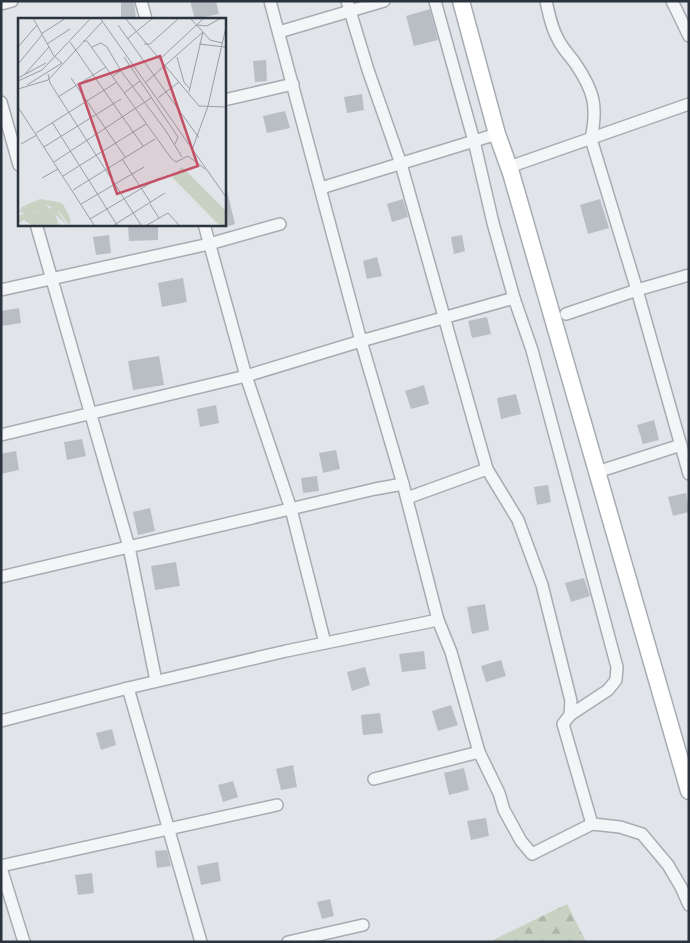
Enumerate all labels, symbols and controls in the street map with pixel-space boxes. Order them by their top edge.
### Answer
inset map [18,18,225,225]

